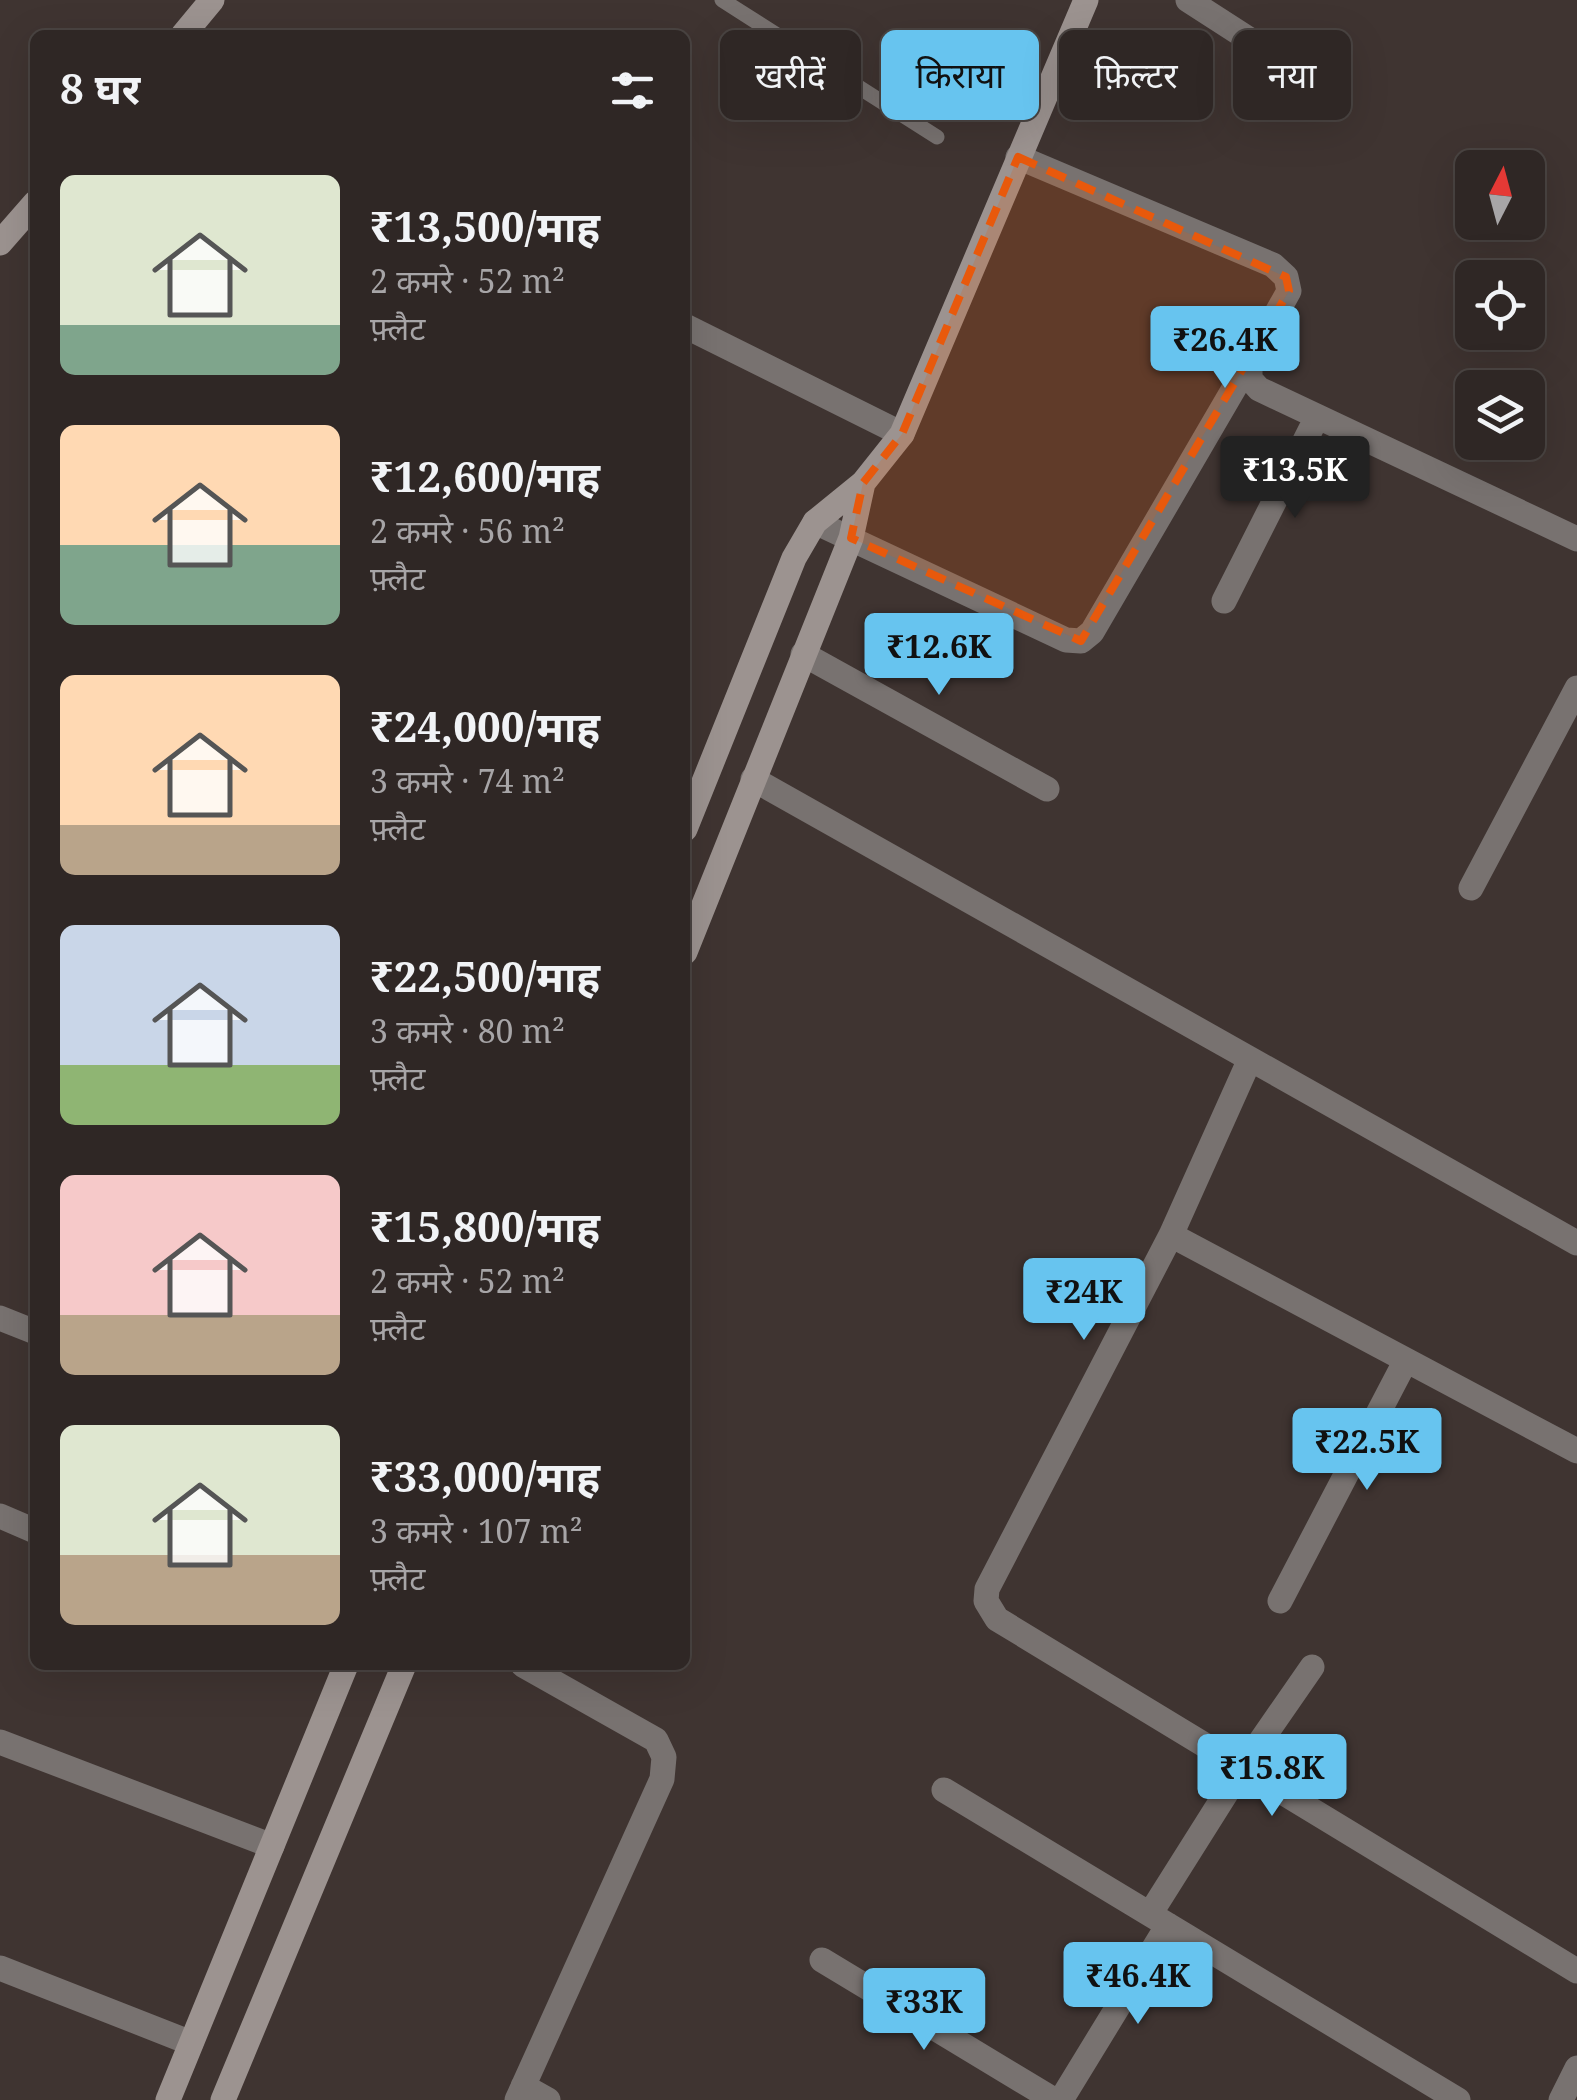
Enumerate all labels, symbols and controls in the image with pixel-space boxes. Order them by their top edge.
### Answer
chip: खरीदें [720,30,861,120]
chip: किराया [881,30,1039,120]
chip: फ़िल्टर [1059,30,1213,120]
chip: नया [1233,30,1351,120]
text: 8 घर [60,59,140,116]
icon: filters [605,63,660,118]
north arrow [1455,150,1545,240]
map controls [1455,150,1545,460]
text: ₹13,500/माह [370,197,600,254]
icon: home [140,215,260,335]
text: 2 कमरे · 52 m² [370,259,565,302]
button: locate [1455,260,1545,350]
text: फ़्लैट [370,306,425,349]
pin: ₹26.4K [1144,306,1306,391]
text: ₹26.4K [1172,317,1278,360]
button: layers [1455,370,1545,460]
pin: ₹13.5K [1214,436,1376,521]
text: ₹12,600/माह [370,447,600,504]
text: ₹13.5K [1242,447,1348,490]
icon: home [140,465,260,585]
text: 2 कमरे · 56 m² [370,509,565,552]
text: फ़्लैट [370,556,425,599]
pin: ₹12.6K [858,613,1020,698]
text: ₹12.6K [886,624,992,667]
text: ₹24,000/माह [370,697,600,754]
icon: home [140,715,260,835]
text: 3 कमरे · 74 m² [370,759,565,802]
text: फ़्लैट [370,806,425,849]
text: ₹22,500/माह [370,947,600,1004]
icon: home [140,965,260,1085]
text: 3 कमरे · 80 m² [370,1009,565,1052]
text: फ़्लैट [370,1056,425,1099]
text: ₹15,800/माह [370,1197,600,1254]
icon: home [140,1215,260,1335]
pin: ₹24K [1025,1258,1143,1343]
text: 2 कमरे · 52 m² [370,1259,565,1302]
text: ₹24K [1045,1269,1123,1312]
text: फ़्लैट [370,1306,425,1349]
pin: ₹22.5K [1286,1408,1448,1493]
text: ₹22.5K [1314,1419,1420,1462]
text: ₹33,000/माह [370,1447,600,1504]
icon: home [140,1465,260,1585]
text: 3 कमरे · 107 m² [370,1509,583,1552]
text: फ़्लैट [370,1556,425,1599]
pin: ₹15.8K [1191,1734,1353,1819]
text: ₹15.8K [1219,1745,1325,1788]
pin: ₹46.4K [1057,1942,1219,2027]
text: ₹46.4K [1085,1953,1191,1996]
pin: ₹33K [865,1968,983,2053]
text: ₹33K [885,1979,963,2022]

